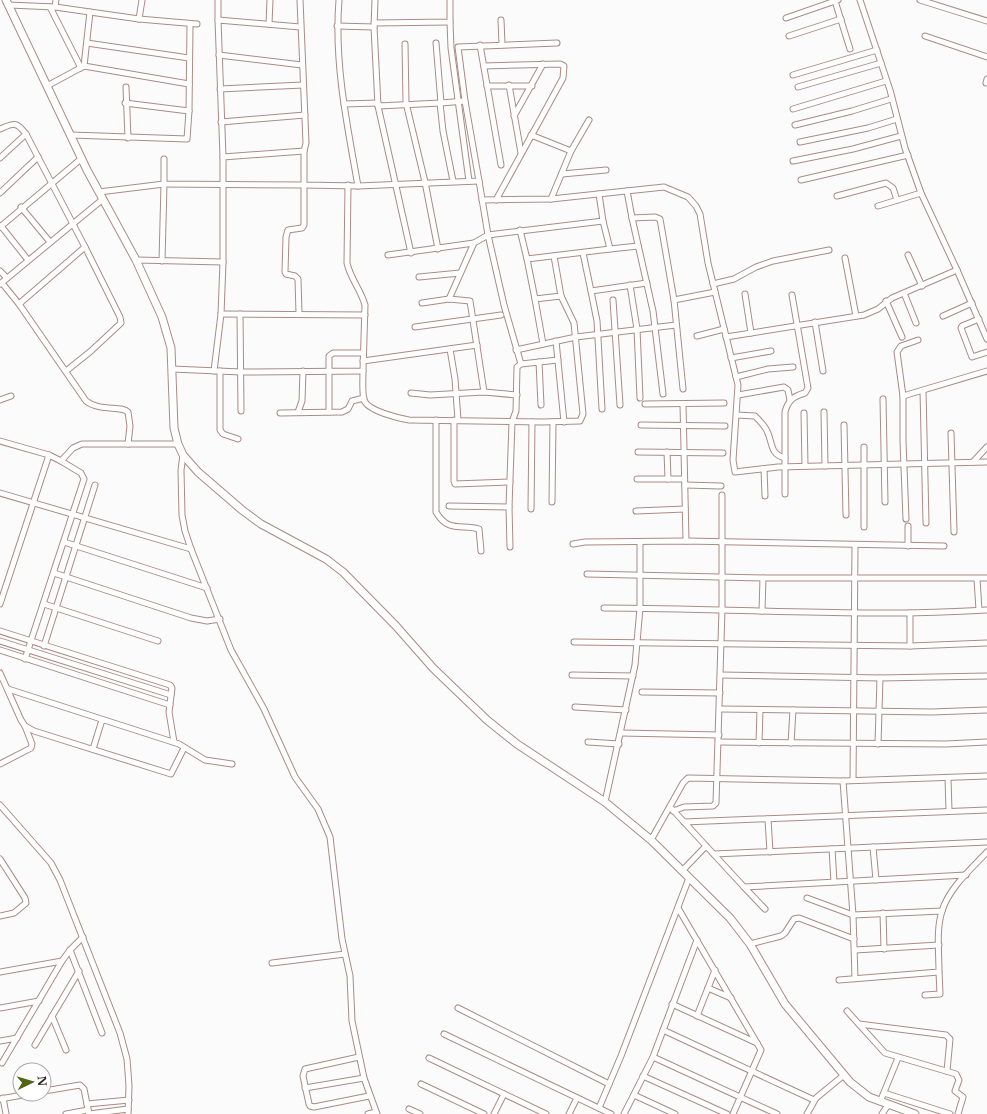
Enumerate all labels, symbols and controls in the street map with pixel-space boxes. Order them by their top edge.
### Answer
north arrow [12,1062,52,1102]
text: N [35,1075,49,1088]

